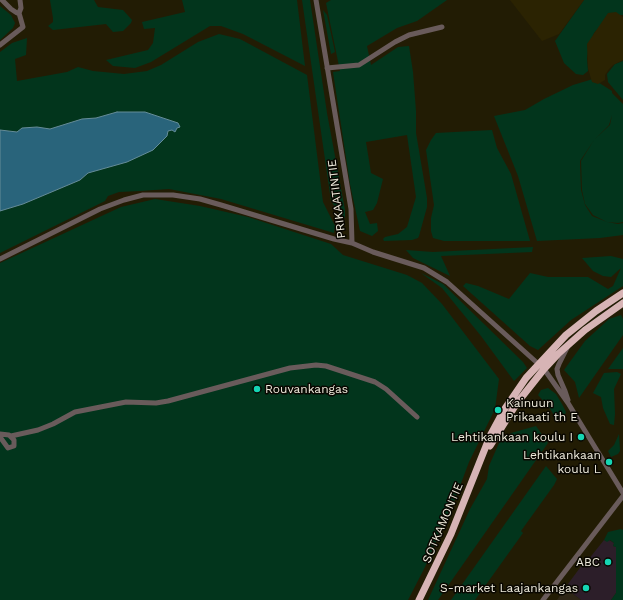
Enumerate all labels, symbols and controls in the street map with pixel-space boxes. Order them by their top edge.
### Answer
street label: PRIKAATINTIE [325,159,349,239]
place label: Rouvankangas [265,382,348,396]
marker: Rouvankangas [252,384,262,394]
place label: Kainuun Prikaati th E [506,396,578,424]
marker: Kainuun Prikaati th E [493,405,503,415]
place label: Lehtikankaan koulu I [451,430,573,444]
marker: Lehtikankaan koulu I [576,432,586,442]
place label: Lehtikankaan koulu L [523,448,601,476]
marker: Lehtikankaan koulu L [604,457,614,467]
street label: SOTKAMONTIE [420,481,466,565]
place label: ABC [576,555,600,569]
marker: ABC [603,557,613,567]
place label: S-market Laajankangas [440,581,578,595]
marker: S-market Laajankangas [581,583,591,593]

